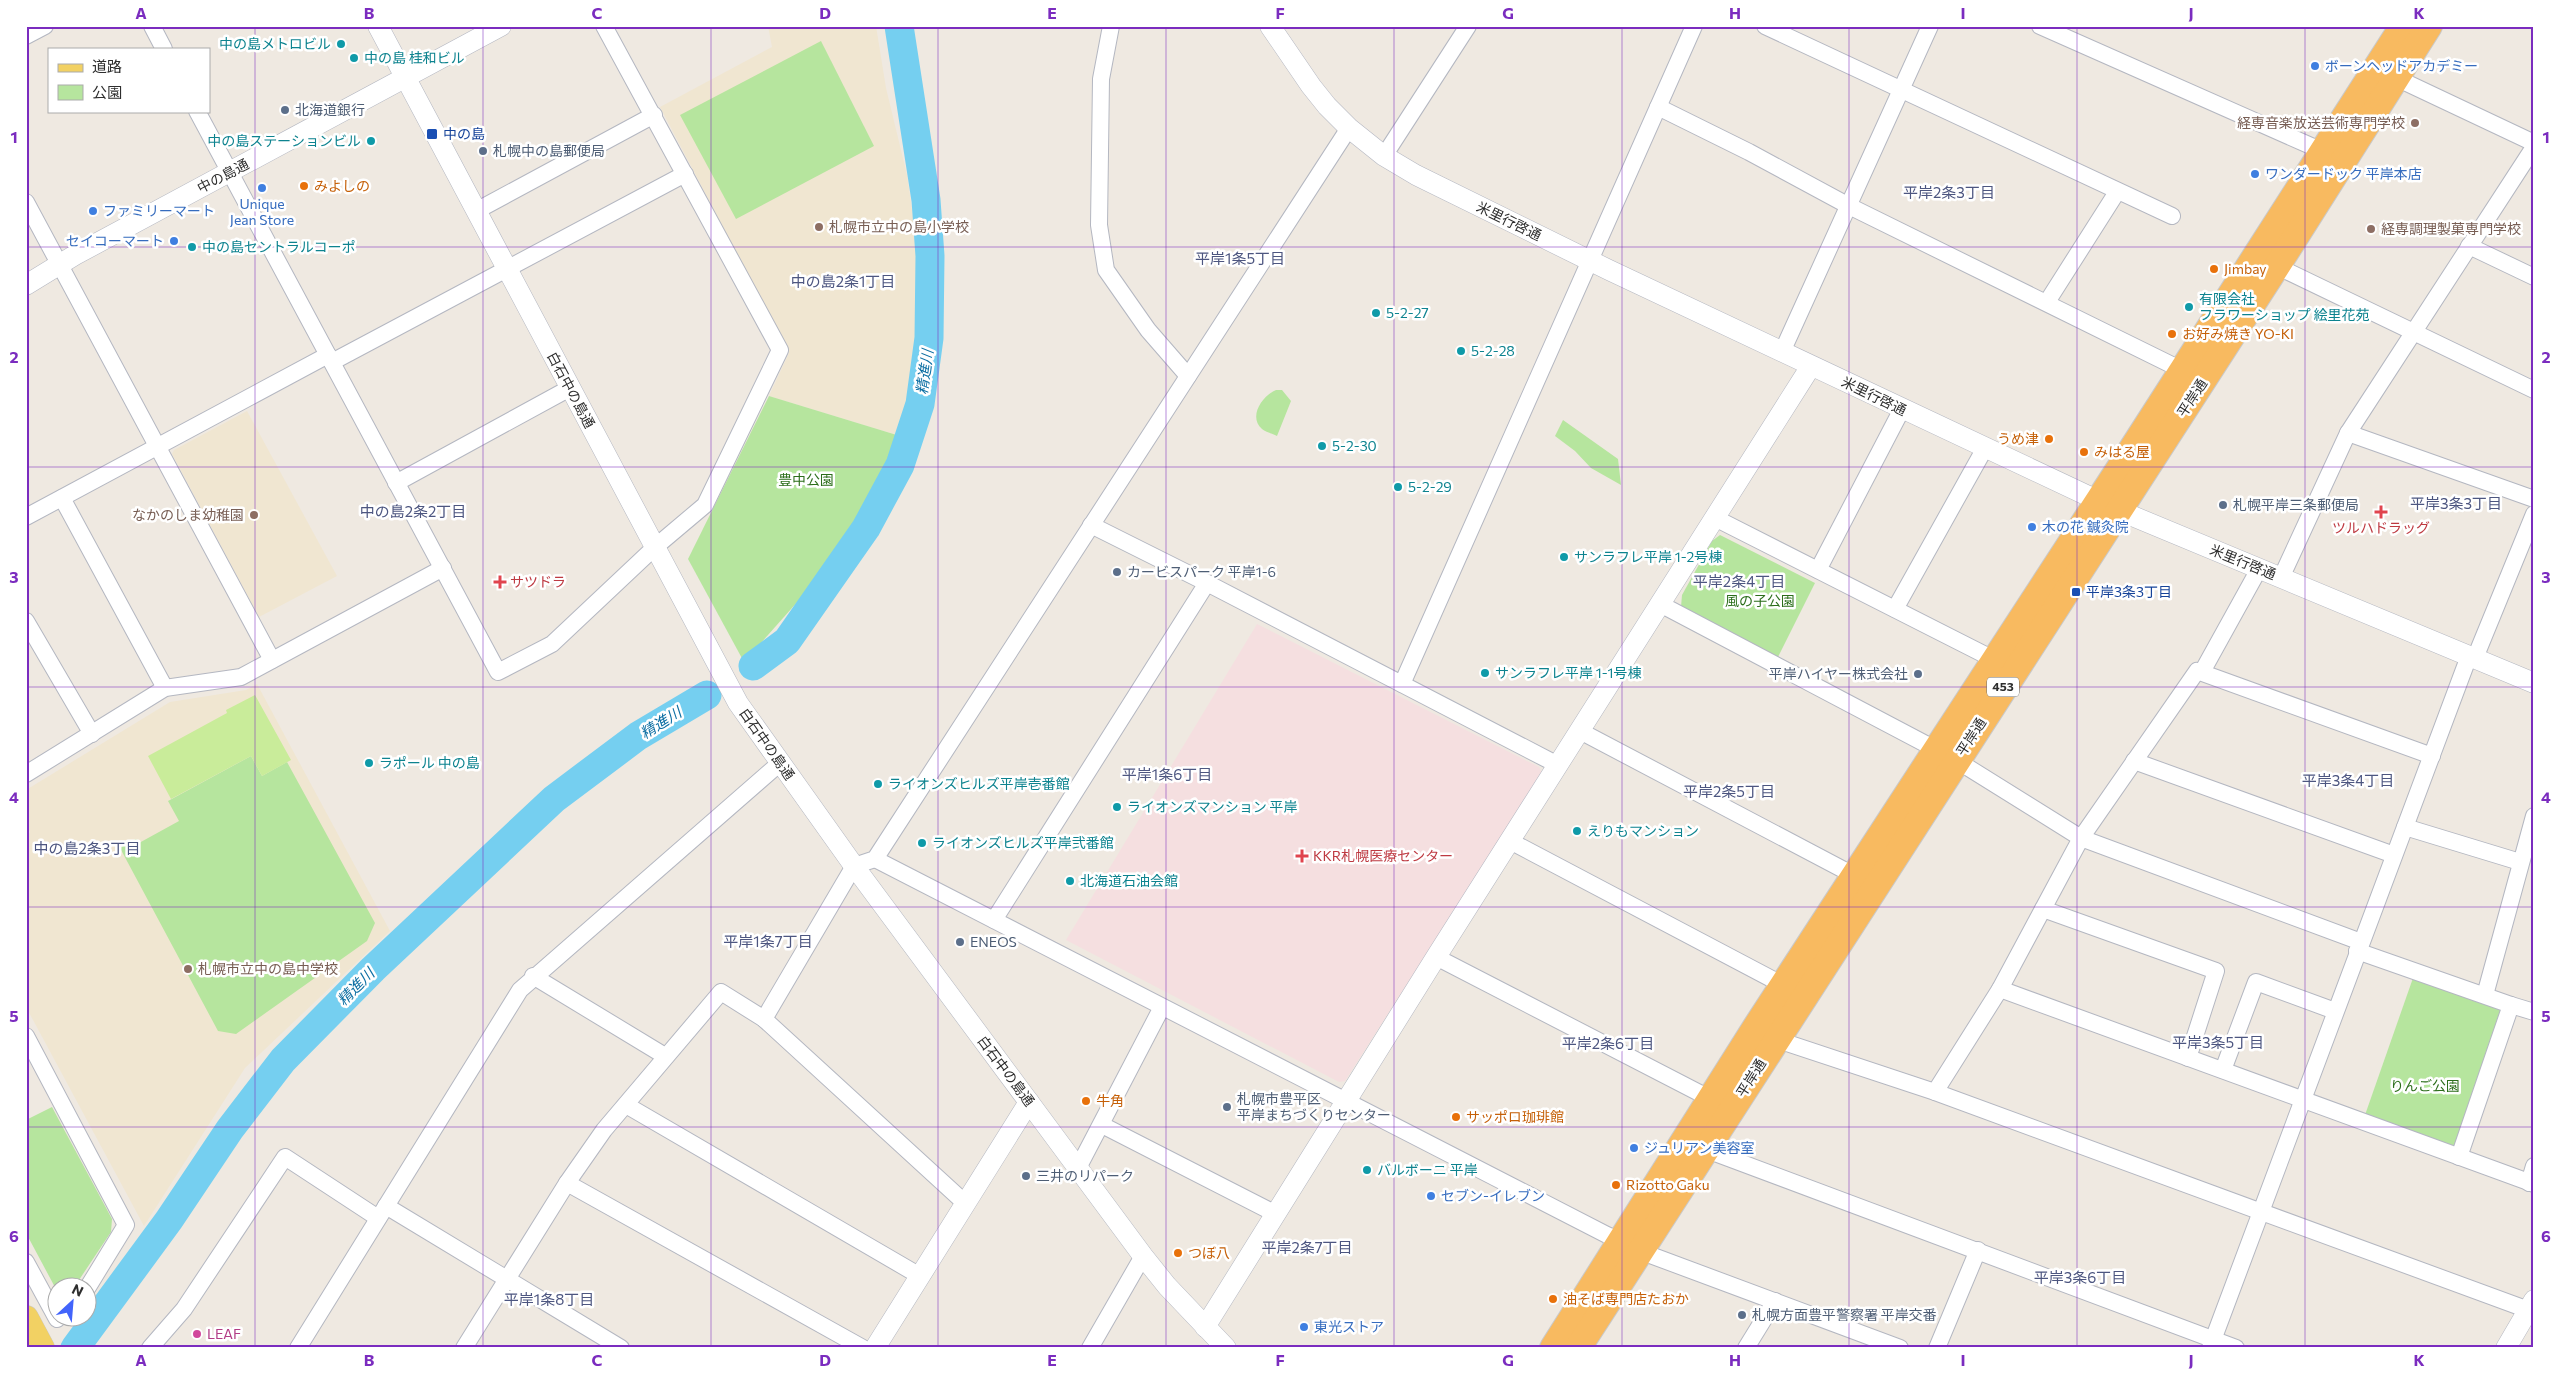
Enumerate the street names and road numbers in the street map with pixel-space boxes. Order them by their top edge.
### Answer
street label: 中の島通 [194,155,251,196]
street label: 米里行啓通 [1474,198,1544,244]
street label: 白石中の島通 [544,349,599,431]
street label: 米里行啓通 [1839,373,1909,419]
street label: 平岸通 [2173,375,2210,420]
street label: 米里行啓通 [2208,541,2279,583]
road number: 453 [1987,678,2019,696]
street label: 白石中の島通 [736,704,798,783]
street label: 平岸通 [1952,714,1989,759]
street label: 白石中の島通 [974,1032,1038,1109]
street label: 平岸通 [1732,1055,1769,1100]

